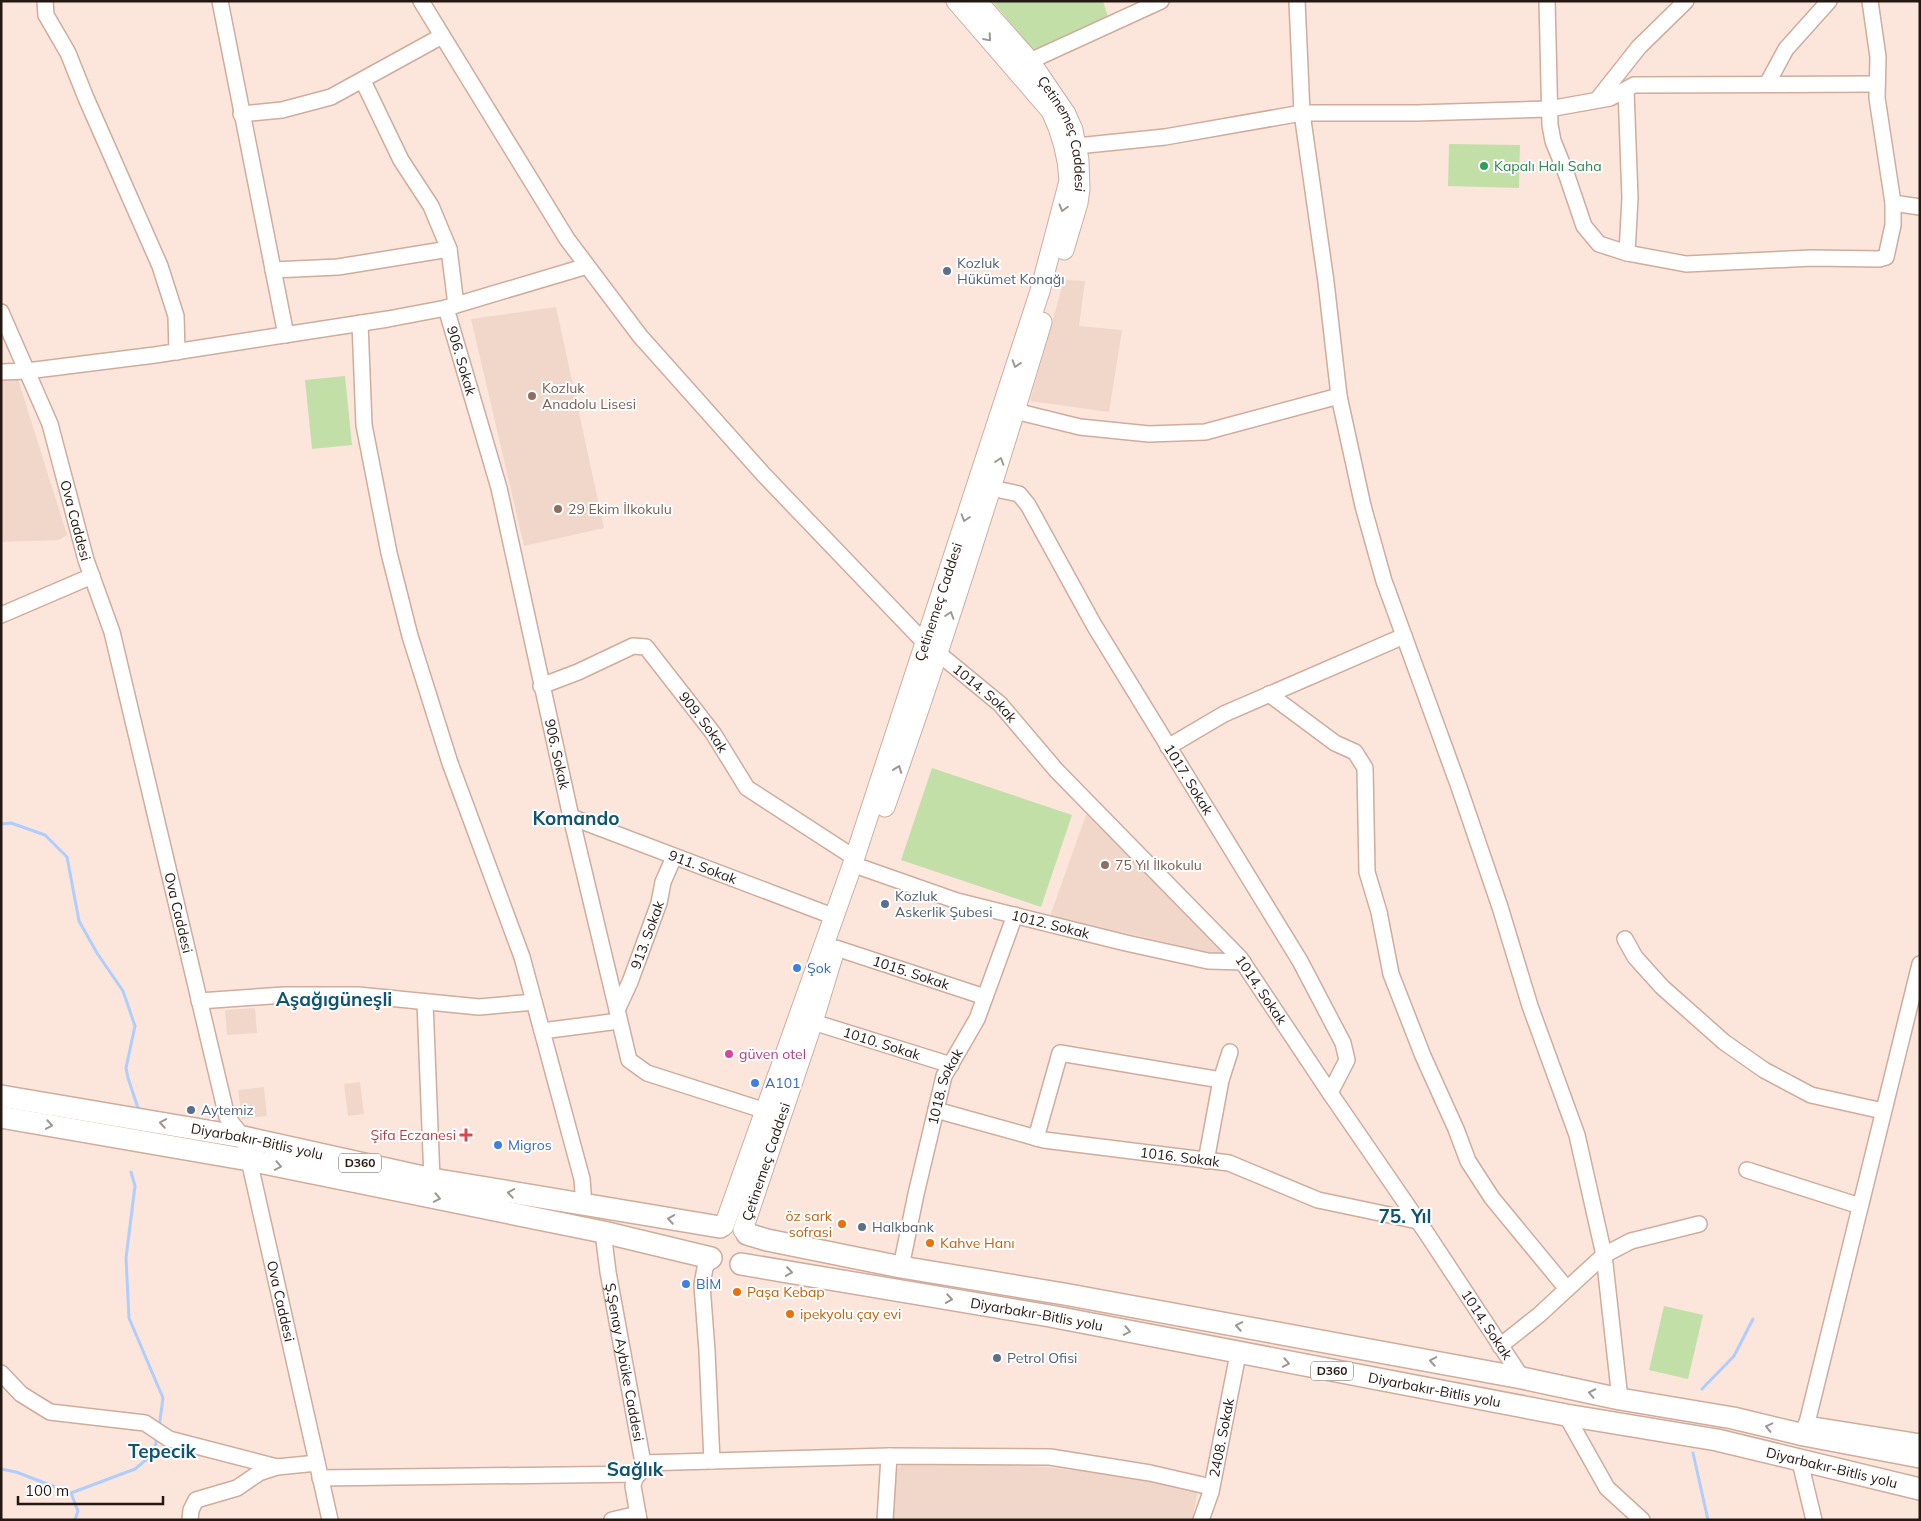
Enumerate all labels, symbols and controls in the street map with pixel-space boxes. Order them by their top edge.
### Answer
one-way arrow [982,32,991,41]
street label: Çetinemeç Caddesi [1034,73,1089,193]
place label: Kapalı Halı Saha [1494,157,1602,175]
marker: Kapalı Halı Saha [1478,160,1490,172]
one-way arrow [1058,204,1068,212]
place label: Kozluk Hükümet Konağı [957,254,1065,288]
marker: Kozluk Hükümet Konağı [941,265,953,277]
street label: 906. Sokak [443,324,480,398]
one-way arrow [1011,359,1021,367]
place label: Kozluk Anadolu Lisesi [542,379,636,413]
marker: Kozluk Anadolu Lisesi [526,390,538,402]
one-way arrow [994,457,1004,465]
street label: Ova Caddesi [56,478,95,563]
place label: 29 Ekim İlkokulu [568,500,672,518]
marker: 29 Ekim İlkokulu [552,503,564,515]
one-way arrow [961,513,971,522]
street label: Çetinemeç Caddesi [911,540,966,663]
one-way arrow [944,612,954,620]
street label: 1014. Sokak [949,660,1021,727]
street label: 909. Sokak [675,688,732,757]
street label: 906. Sokak [541,717,574,792]
street label: 1017. Sokak [1160,741,1218,819]
one-way arrow [892,766,902,774]
district label: Komando [532,806,620,830]
street label: 911. Sokak [666,846,740,888]
place label: 75 Yıl İlkokulu [1115,856,1202,874]
marker: 75 Yıl İlkokulu [1099,859,1111,871]
street label: Ova Caddesi [160,870,197,955]
place label: Kozluk Askerlik Şubesi [895,887,993,921]
street label: 913. Sokak [626,898,668,972]
marker: Kozluk Askerlik Şubesi [879,898,891,910]
street label: 1012. Sokak [1010,906,1092,943]
street label: 1014. Sokak [1231,951,1291,1029]
street label: 1015. Sokak [870,952,953,994]
place label: Şok [807,959,832,977]
marker: Şok [791,962,803,974]
district label: Aşağıgüneşli [276,987,392,1011]
street label: 1010. Sokak [841,1023,923,1064]
place label: güven otel [739,1045,806,1063]
street label: 1018. Sokak [924,1045,967,1127]
marker: güven otel [723,1048,735,1060]
place label: A101 [765,1074,801,1092]
marker: A101 [749,1077,761,1089]
street label: Çetinemeç Caddesi [738,1100,794,1223]
place label: Aytemiz [201,1101,254,1119]
marker: Aytemiz [185,1104,197,1116]
one-way arrow [159,1119,168,1129]
street label: Diyarbakır-Bitlis yolu [189,1119,325,1164]
one-way arrow [45,1120,54,1130]
place label: Şifa Eczanesi [370,1126,456,1144]
marker: Şifa Eczanesi [460,1129,472,1141]
place label: Migros [508,1136,552,1154]
marker: Migros [492,1139,504,1151]
street label: 1016. Sokak [1139,1143,1221,1171]
road number: D360 [339,1154,381,1172]
one-way arrow [274,1160,283,1171]
one-way arrow [507,1188,516,1198]
one-way arrow [433,1193,442,1203]
district label: 75. Yıl [1378,1204,1432,1228]
place label: öz sark sofrasi [786,1207,833,1241]
one-way arrow [667,1215,676,1225]
marker: öz sark sofrasi [836,1218,848,1230]
place label: Halkbank [872,1218,935,1236]
marker: Halkbank [856,1221,868,1233]
place label: Kahve Hanı [940,1234,1015,1252]
marker: Kahve Hanı [924,1237,936,1249]
street label: Ova Caddesi [263,1259,299,1343]
one-way arrow [786,1266,794,1277]
place label: BİM [696,1275,721,1293]
marker: BİM [680,1278,692,1290]
street label: Ş.Şenay Aybüke Caddesi [601,1282,648,1443]
place label: Paşa Kebap [747,1283,825,1301]
marker: Paşa Kebap [731,1286,743,1298]
street label: 1014. Sokak [1457,1286,1517,1364]
one-way arrow [945,1293,954,1303]
street label: Diyarbakır-Bitlis yolu [969,1294,1105,1335]
place label: ipekyolu çay evi [800,1305,901,1323]
marker: ipekyolu çay evi [784,1308,796,1320]
one-way arrow [1234,1321,1243,1331]
one-way arrow [1122,1325,1131,1336]
place label: Petrol Ofisi [1007,1349,1077,1367]
marker: Petrol Ofisi [991,1352,1003,1364]
one-way arrow [1282,1357,1290,1367]
one-way arrow [1428,1357,1437,1367]
road number: D360 [1311,1362,1353,1380]
street label: Diyarbakır-Bitlis yolu [1367,1368,1502,1411]
one-way arrow [1588,1388,1597,1399]
street label: 2408. Sokak [1205,1396,1238,1479]
one-way arrow [1765,1422,1773,1433]
district label: Tepecik [128,1439,196,1463]
street label: Diyarbakır-Bitlis yolu [1764,1443,1899,1492]
district label: Sağlık [607,1457,664,1481]
scale bar [18,1474,162,1506]
text: 100 m [25,1481,69,1500]

